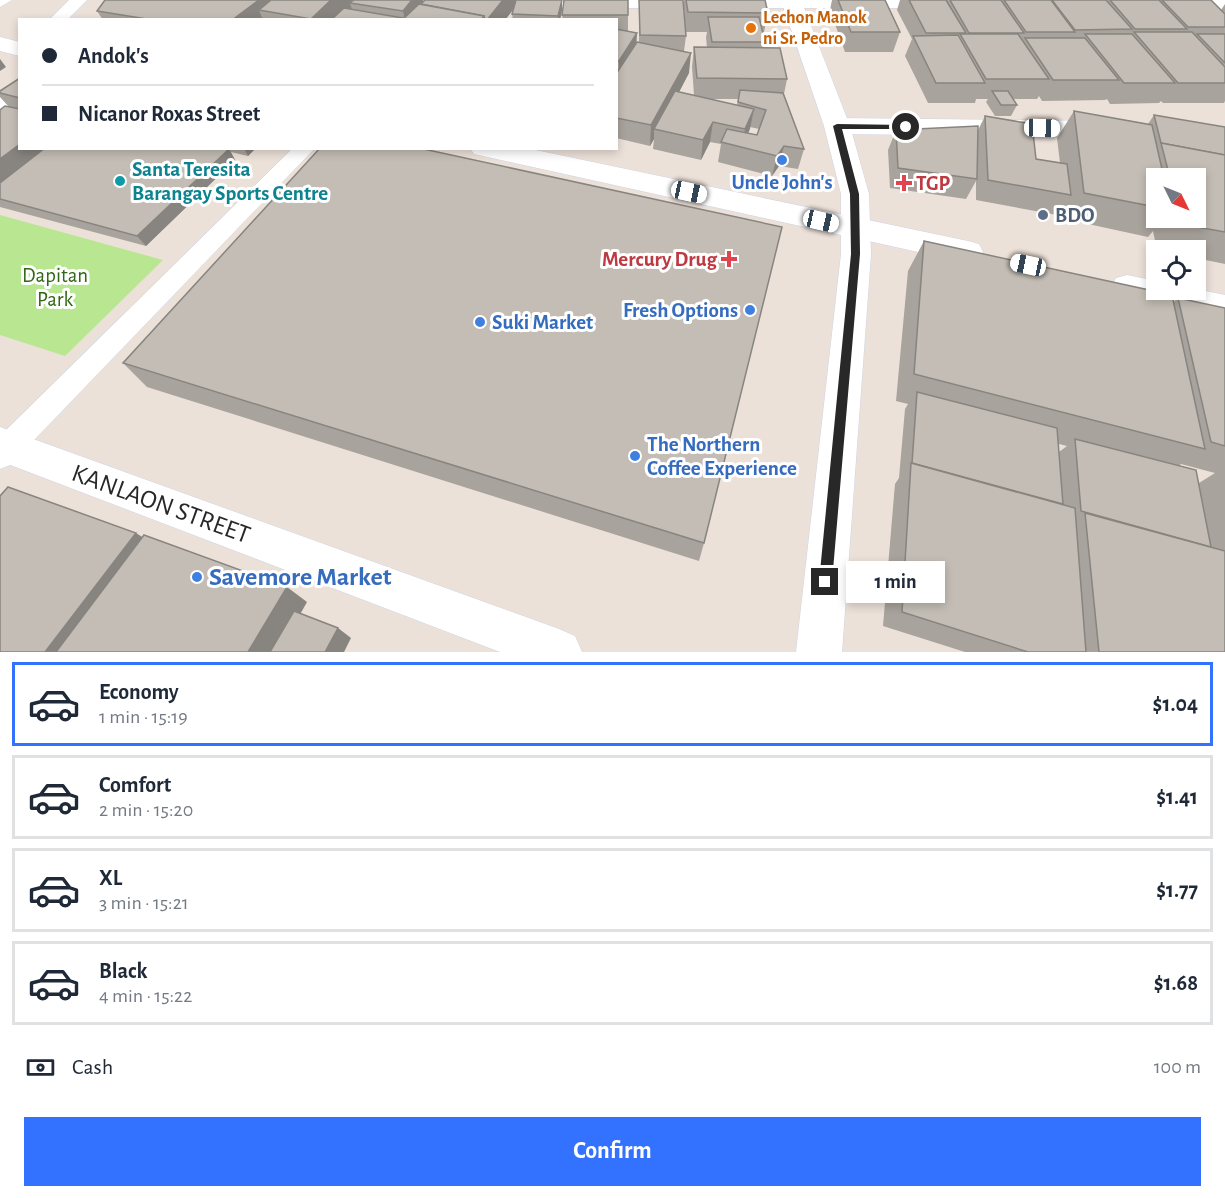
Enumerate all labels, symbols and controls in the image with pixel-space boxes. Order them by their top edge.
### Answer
place label: Lechon Manok ni Sr. Pedro [763,9,867,48]
marker: Lechon Manok ni Sr. Pedro [744,21,758,35]
text: Andok's [78,45,149,67]
text: Nicanor Roxas Street [78,103,260,125]
route start [892,113,919,140]
car [1024,119,1060,137]
marker: Uncle John's [775,153,789,167]
place label: Santa Teresita Barangay Sports Centre [132,159,328,204]
north arrow [1146,168,1206,228]
map controls [1146,168,1206,300]
place label: Uncle John's [731,172,833,193]
place label: TGP [916,173,950,194]
marker: Santa Teresita Barangay Sports Centre [113,174,127,188]
marker: TGP [897,176,911,190]
car [670,179,708,205]
place label: BDO [1055,205,1094,226]
car [801,208,841,234]
marker: BDO [1036,208,1050,222]
button: locate [1146,240,1206,300]
place label: Mercury Drug [602,249,717,270]
marker: Mercury Drug [722,252,736,266]
car [1009,252,1047,278]
park label: Dapitan Park [22,265,88,310]
place label: Fresh Options [623,300,738,321]
marker: Fresh Options [743,303,757,317]
place label: Suki Market [492,312,593,333]
marker: Suki Market [473,315,487,329]
place label: The Northern Coffee Experience [647,434,797,479]
marker: The Northern Coffee Experience [628,449,642,463]
street label: KANLAON STREET [68,460,254,548]
callout: 1 min [846,561,945,603]
place label: Savemore Market [209,564,392,590]
route end [811,568,838,595]
marker: Savemore Market [190,570,204,584]
text: 1 min [874,572,917,592]
icon: car [27,677,81,731]
text: Economy [99,681,179,703]
text: $1.04 [1153,693,1198,715]
text: 1 min · 15:19 [99,707,188,727]
icon: car [27,770,81,824]
text: Comfort [99,774,171,796]
text: $1.41 [1156,786,1198,808]
text: 2 min · 15:20 [99,800,193,820]
icon: car [27,863,81,917]
text: XL [99,867,122,889]
text: $1.77 [1156,879,1198,901]
text: 3 min · 15:21 [99,893,189,913]
icon: car [27,956,81,1010]
text: Black [99,960,147,982]
text: $1.68 [1154,972,1198,994]
text: 4 min · 15:22 [99,986,192,1006]
icon: cash [24,1051,57,1084]
text: Cash [72,1056,113,1078]
text: 100 m [1154,1057,1201,1077]
button: Confirm [24,1117,1201,1186]

